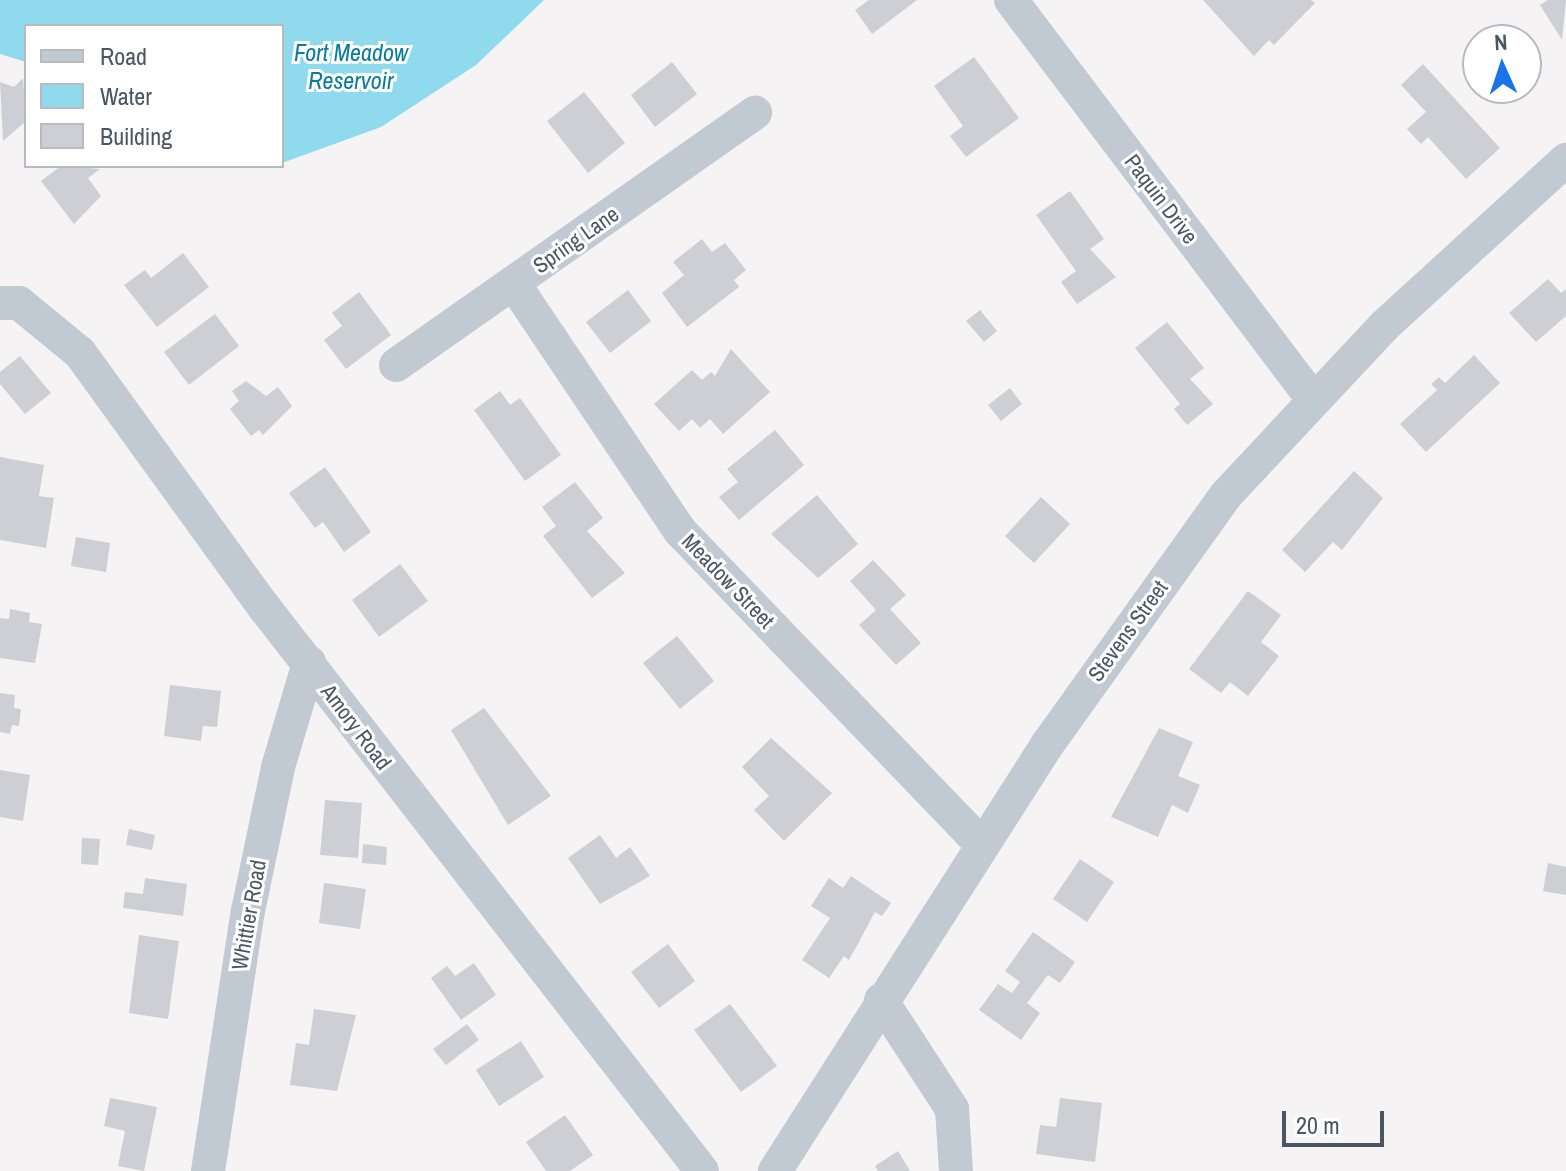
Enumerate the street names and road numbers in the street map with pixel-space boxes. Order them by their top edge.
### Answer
street label: Paquin Drive [1119,149,1203,249]
street label: Spring Lane [528,201,624,279]
street label: Meadow Street [676,528,780,634]
street label: Stevens Street [1083,575,1173,687]
street label: Amory Road [315,679,397,775]
street label: Whittier Road [226,858,272,972]

